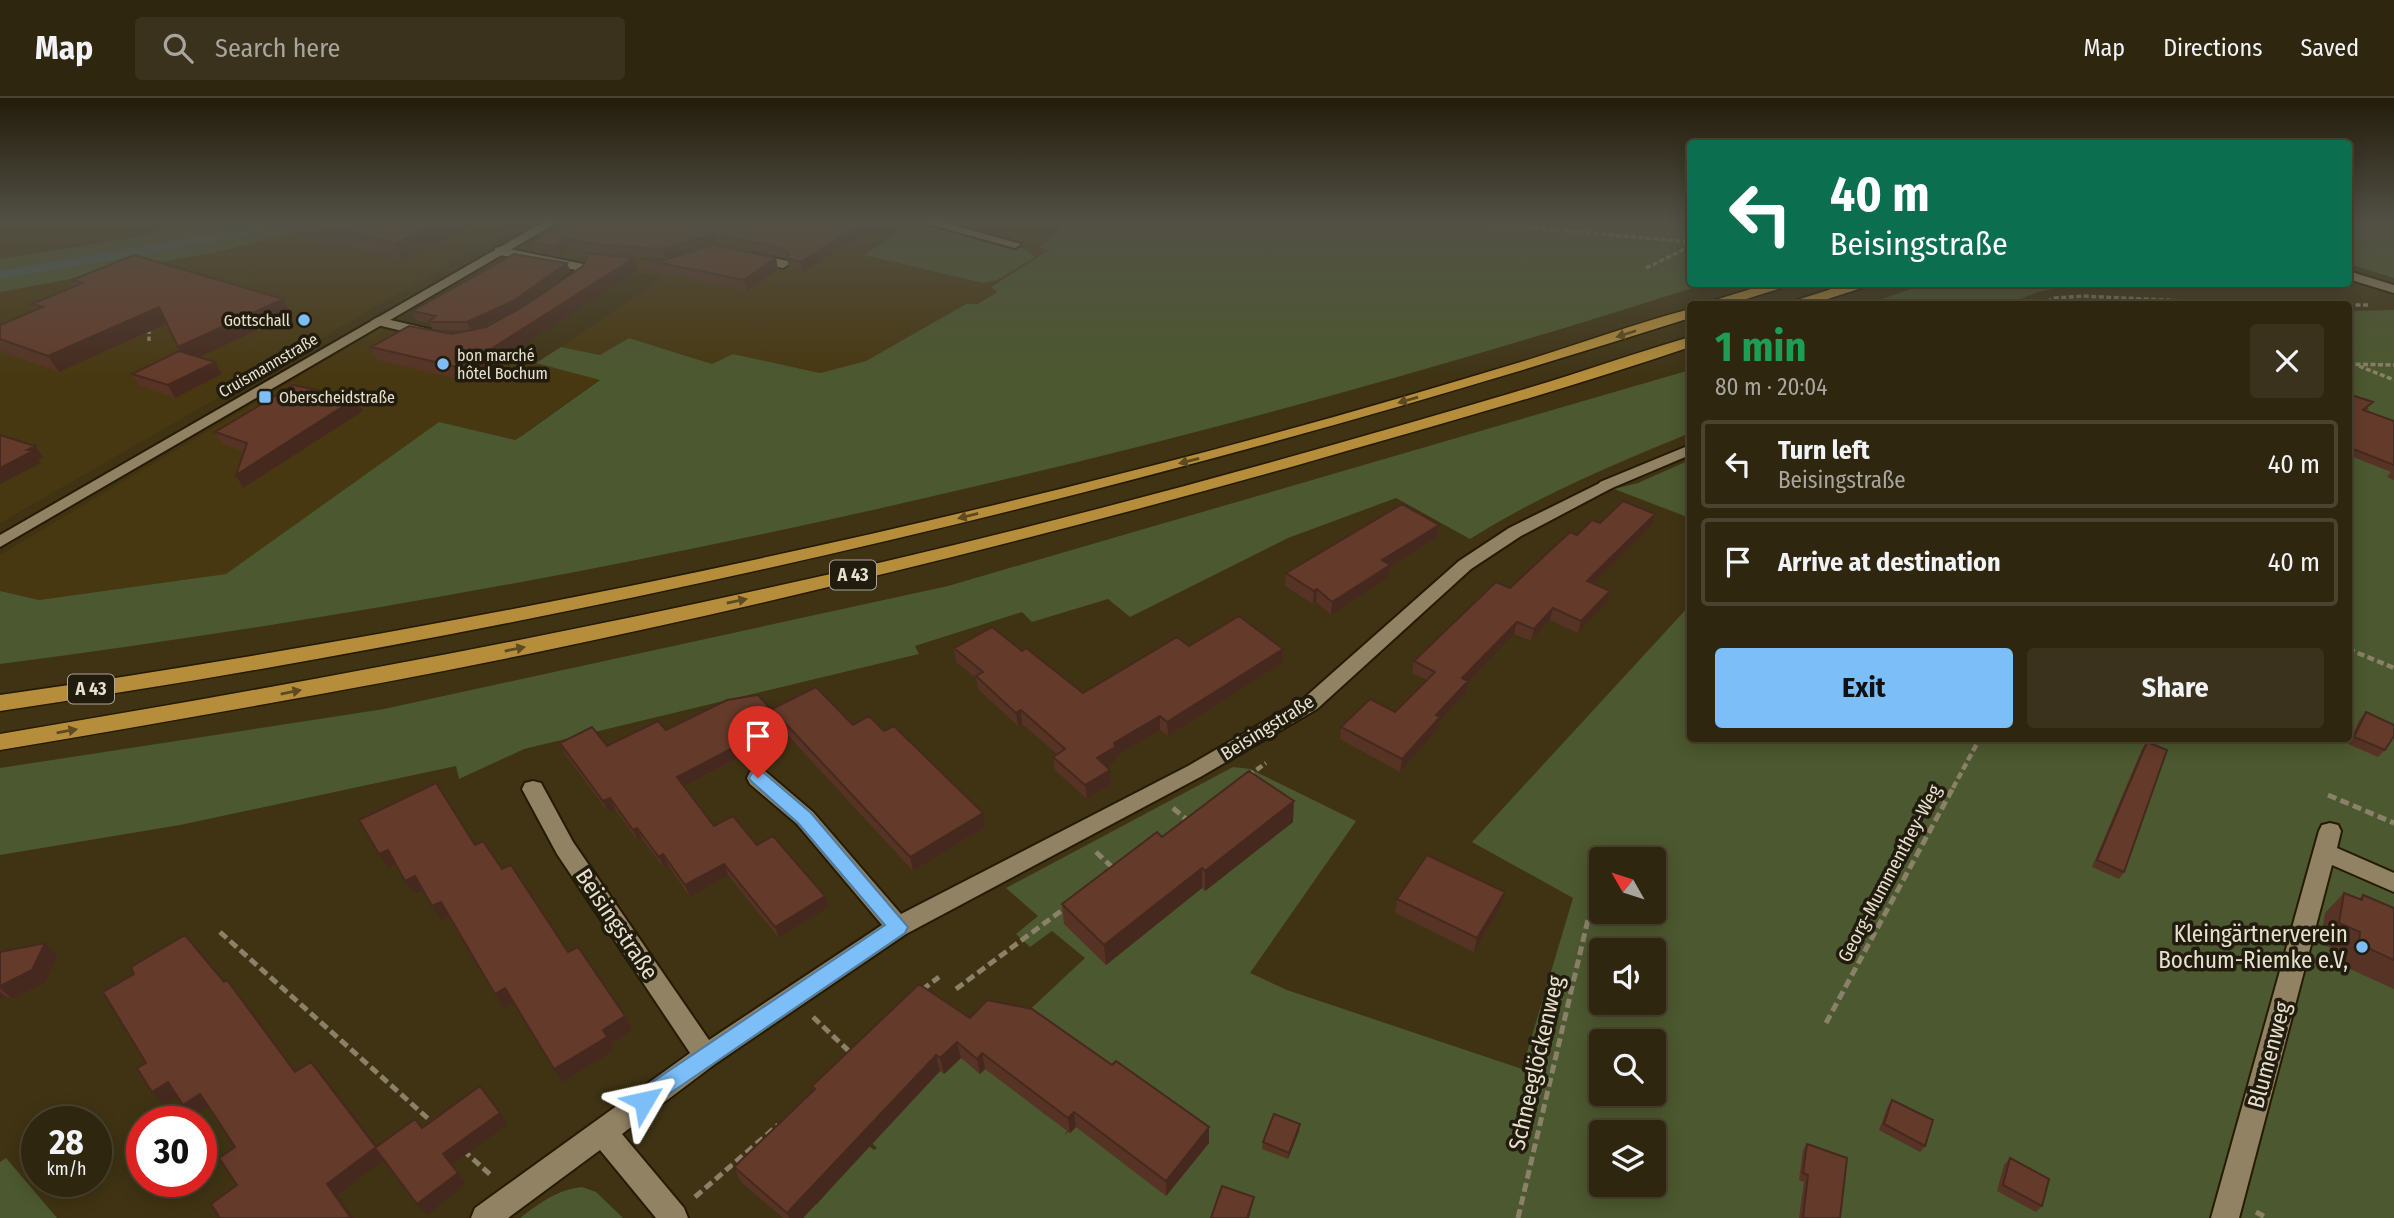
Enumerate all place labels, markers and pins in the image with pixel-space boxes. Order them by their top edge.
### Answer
place label: Gottschall [224,311,290,330]
marker: Gottschall [296,312,312,328]
place label: bon marché hôtel Bochum [457,346,548,383]
marker: bon marché hôtel Bochum [435,356,451,372]
place label: Oberscheidstraße [279,388,395,407]
marker: Oberscheidstraße [257,389,273,405]
pin [728,706,788,778]
place label: Kleingärtnerverein Bochum-Riemke e.V, [2158,920,2348,974]
marker: Kleingärtnerverein Bochum-Riemke e.V, [2354,939,2370,955]

